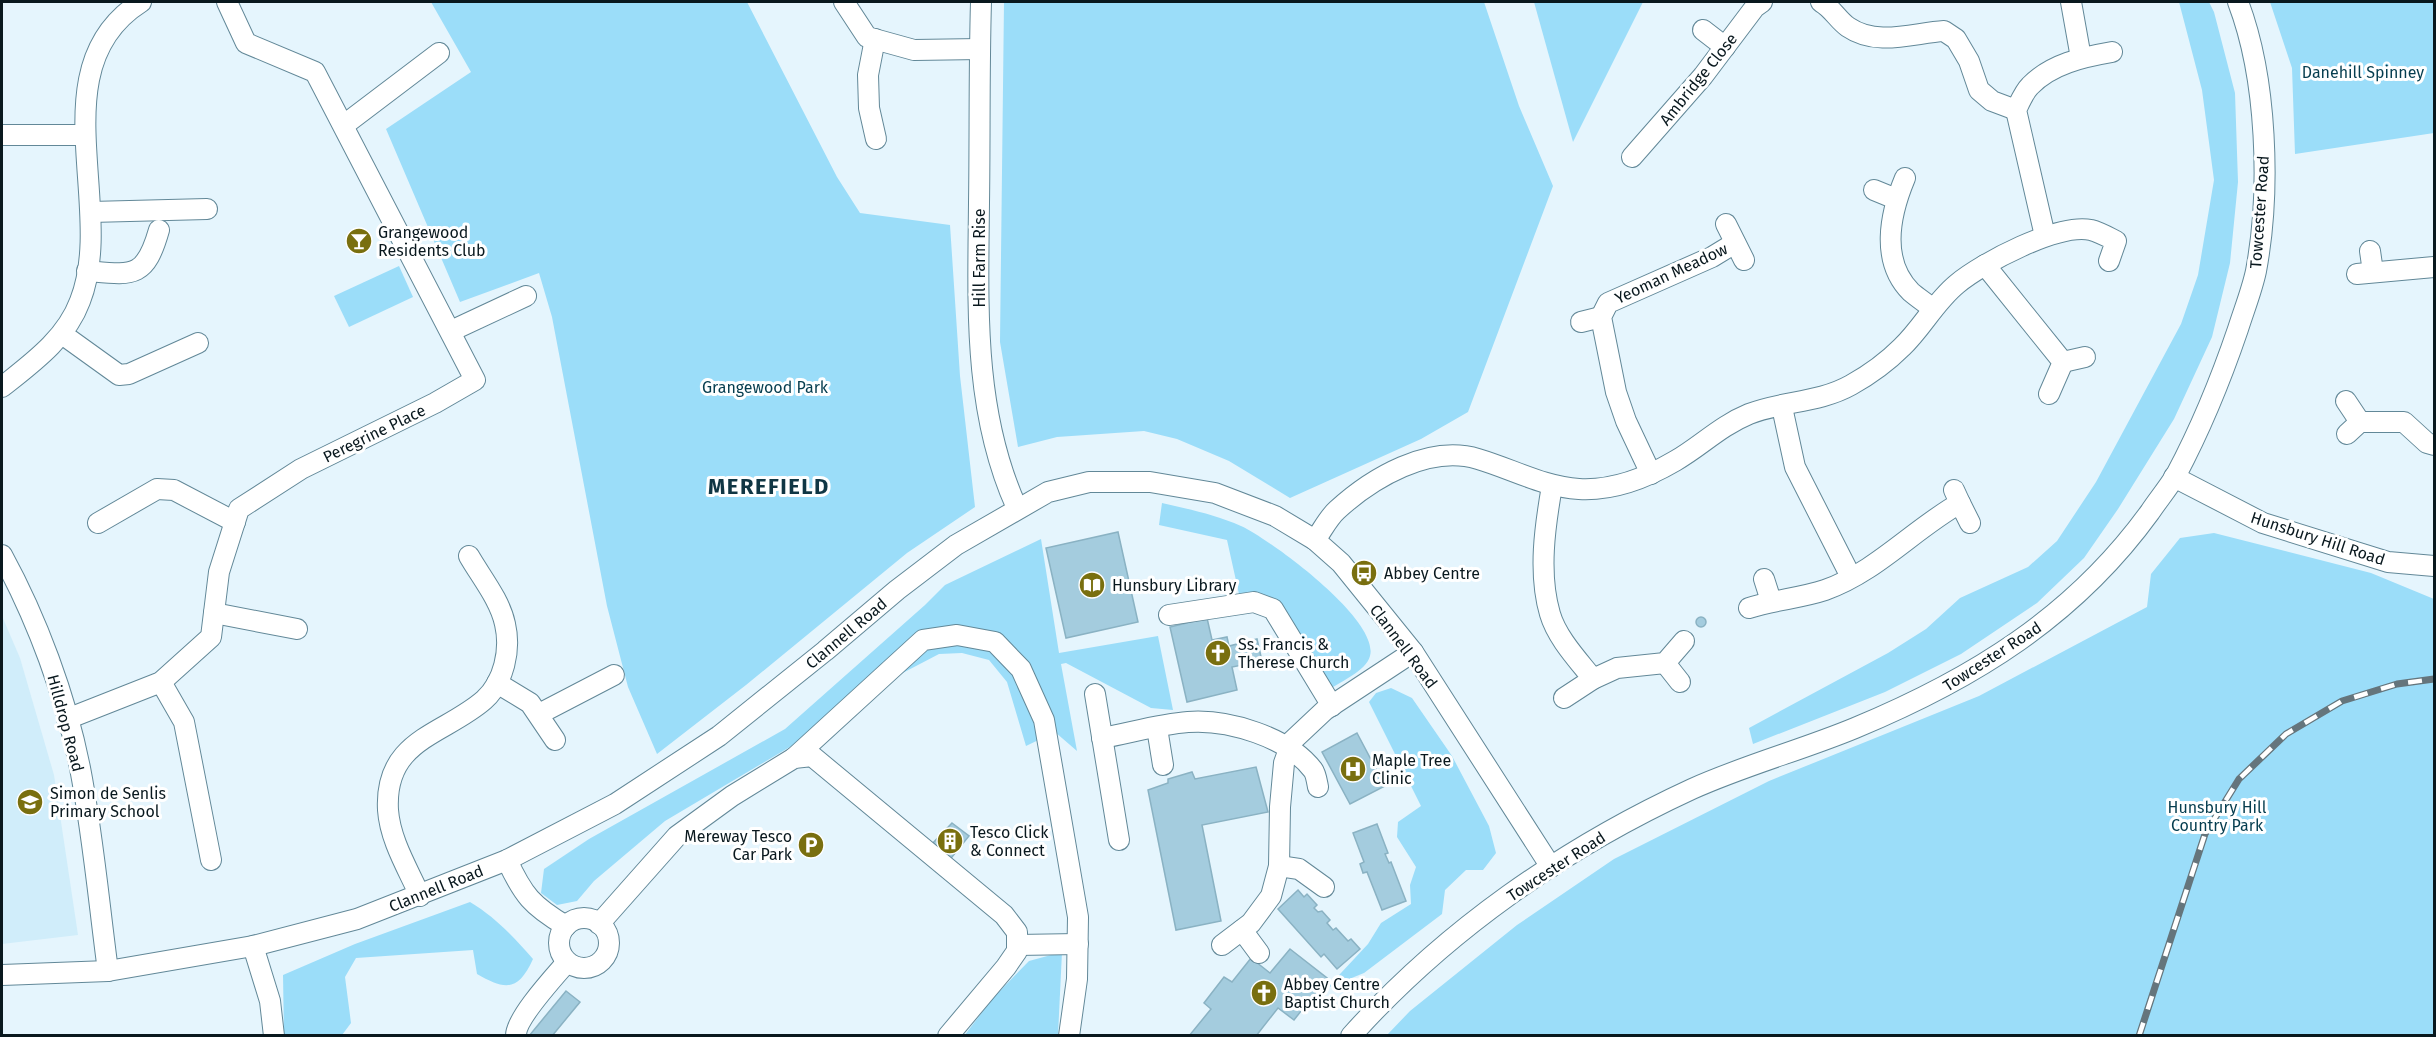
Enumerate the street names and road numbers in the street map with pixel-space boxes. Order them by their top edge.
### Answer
street label: Ambridge Close [1656,30,1741,129]
street label: Towcester Road [2246,155,2273,269]
street label: Hill Farm Rise [970,208,989,308]
street label: Yeoman Meadow [1612,239,1731,308]
street label: Peregrine Place [320,400,429,466]
street label: Hunsbury Hill Road [2248,508,2387,569]
street label: Clannell Road [802,594,891,673]
street label: Clannell Road [1366,601,1441,692]
street label: Towcester Road [1940,618,2045,695]
street label: Hilldrop Road [43,672,88,774]
street label: Towcester Road [1504,828,1609,905]
street label: Clannell Road [386,861,486,916]

